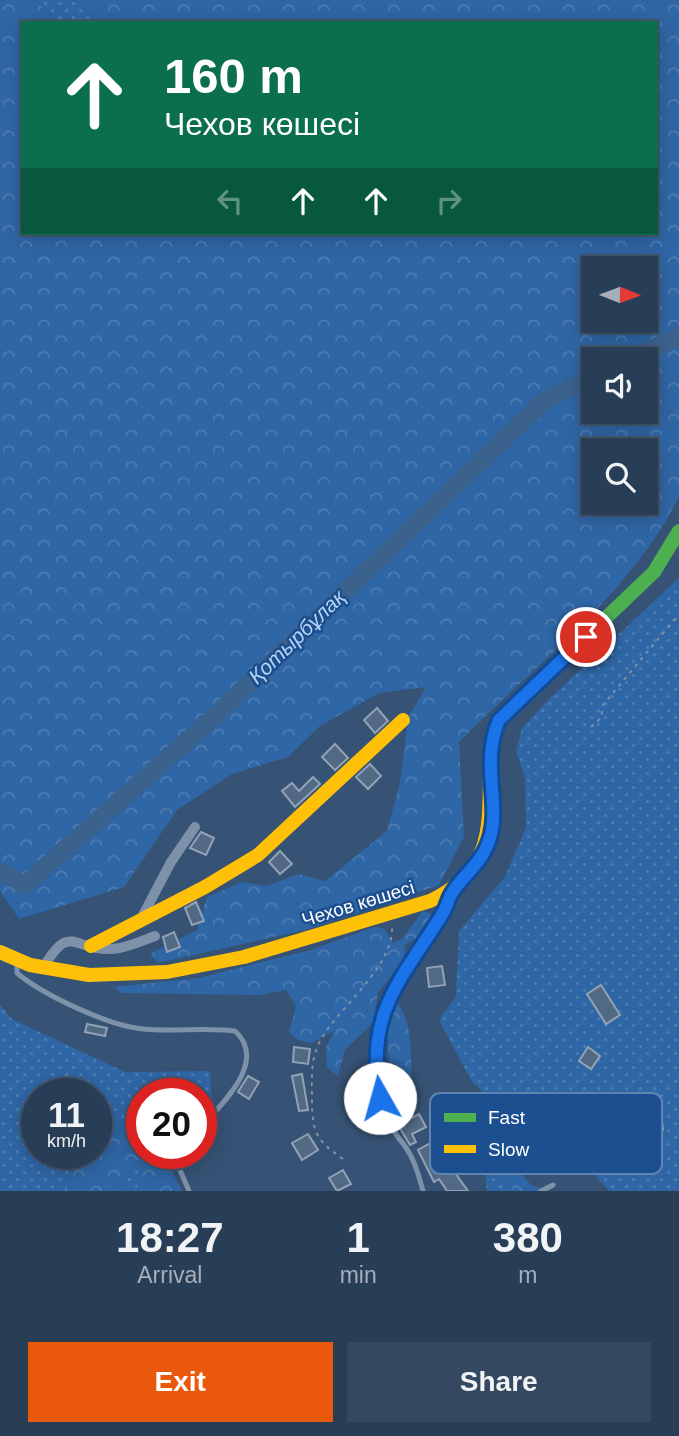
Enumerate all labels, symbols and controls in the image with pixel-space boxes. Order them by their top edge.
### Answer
icon: ahead [49,49,140,140]
text: 160 m [164,49,303,103]
text: Чехов көшесі [164,106,360,142]
icon: left [211,182,249,220]
icon: ahead [284,182,322,220]
icon: ahead [357,182,395,220]
icon: right [430,182,468,220]
north arrow [581,256,658,332]
map controls [581,256,658,515]
button: sound [581,347,658,424]
button: search [581,438,658,515]
water label: Қотырбұлақ [244,584,350,688]
pin [556,607,616,667]
icon: arrive [567,618,605,656]
street label: Чехов көшесі [299,876,417,931]
position arrow [343,1061,417,1135]
speed limit sign: 20 [126,1078,217,1169]
legend [430,1093,662,1174]
text: 11 [48,1095,85,1134]
text: Fast [488,1107,526,1128]
text: km/h [47,1131,86,1151]
text: Slow [488,1139,529,1160]
text: 18:27 [116,1214,224,1261]
text: 1 [346,1214,370,1261]
text: 380 [493,1214,563,1261]
text: Arrival [137,1262,202,1288]
text: min [340,1262,377,1288]
text: m [518,1262,537,1288]
button: Exit [28,1342,333,1422]
button: Share [347,1342,651,1422]

